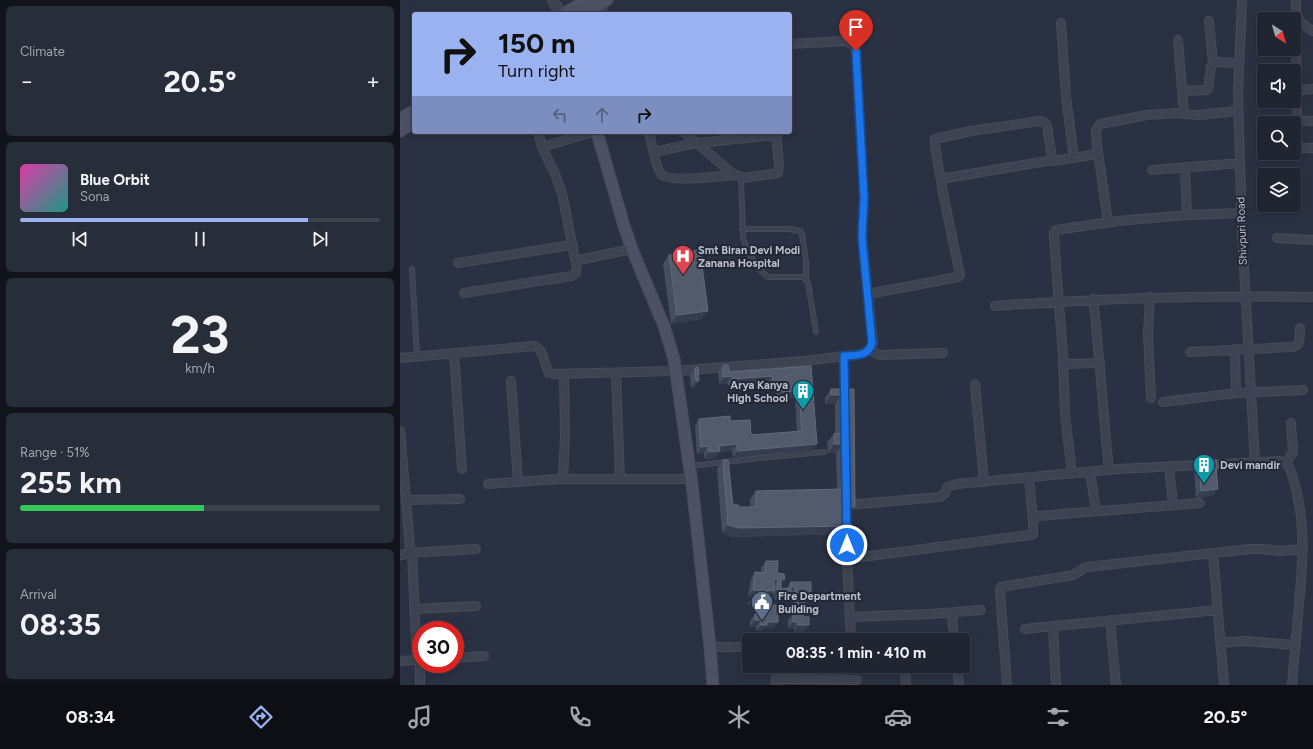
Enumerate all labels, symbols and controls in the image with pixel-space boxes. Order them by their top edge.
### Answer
pin [839,10,873,51]
north arrow [1257,12,1301,56]
map controls [1257,12,1301,212]
icon: arrive [845,16,867,38]
text: 150 m [498,26,575,60]
icon: right [432,28,484,80]
text: Climate [20,44,65,59]
text: Turn right [498,60,575,82]
text: 20.5° [163,63,237,100]
button: sound [1257,64,1301,108]
text: − [20,68,34,95]
text: + [366,68,380,95]
icon: left [549,104,571,126]
icon: ahead [591,104,613,126]
icon: right [633,104,655,126]
button: search [1257,116,1301,160]
button: layers [1257,168,1301,212]
text: Blue Orbit [80,171,150,189]
text: Sona [80,189,109,204]
street label: Shivpuri Road [1234,197,1250,265]
icon: previous [69,228,91,250]
icon: pause [189,228,211,250]
icon: next [309,228,331,250]
hospital icon: Smt Biran Devi Modi Zanana Hospital [670,243,696,276]
place label: Smt Biran Devi Modi Zanana Hospital [698,244,800,270]
text: 23 [170,304,230,366]
text: km/h [185,361,215,376]
building icon: Arya Kanya High School [790,378,816,411]
place label: Arya Kanya High School [727,379,788,405]
text: Range · 51% [20,445,90,460]
building icon: Devi mandir [1191,452,1217,485]
place label: Devi mandir [1220,459,1281,472]
text: 255 km [20,464,122,501]
position arrow [826,524,868,566]
text: Arrival [20,587,57,602]
public building icon: Fire Department Building [749,589,775,622]
place label: Fire Department Building [778,590,862,616]
text: 08:35 [20,606,101,643]
speed limit sign: 30 [412,621,464,673]
text: 08:35 · 1 min · 410 m [786,644,926,662]
icon: directions [247,703,275,731]
icon: music [406,703,434,731]
icon: phone [566,703,594,731]
icon: climate [725,703,753,731]
icon: car [884,703,912,731]
icon: filters [1044,703,1072,731]
text: 08:34 [66,706,115,728]
text: 20.5° [1203,706,1247,728]

